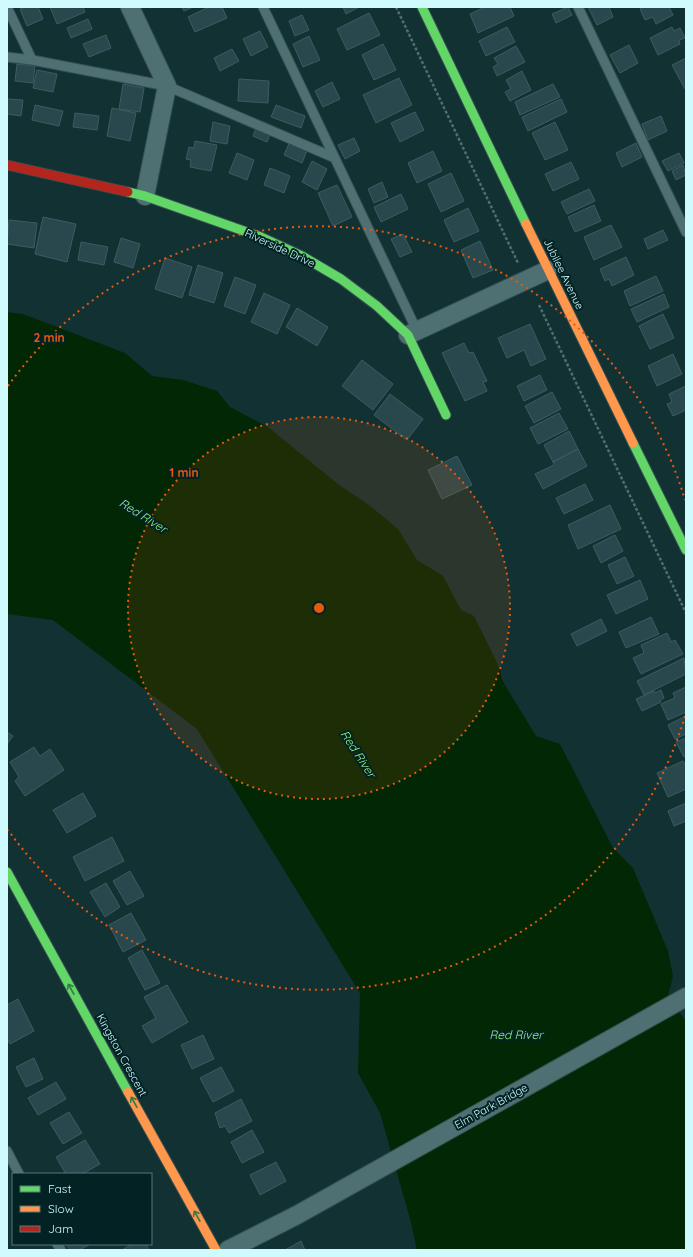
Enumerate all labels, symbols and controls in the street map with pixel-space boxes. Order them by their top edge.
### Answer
street label: Riverside Drive [243,226,317,270]
street label: Jubilee Avenue [541,236,587,312]
text: 2 min [33,330,65,345]
text: 1 min [169,465,199,480]
water label: Red River [117,495,171,537]
centre of rings [312,601,326,615]
water label: Red River [338,727,380,781]
one-way arrow [67,983,75,995]
street label: Kingston Crescent [94,1011,151,1099]
water label: Red River [489,1027,544,1042]
street label: Elm Park Bridge [452,1080,530,1132]
one-way arrow [130,1096,138,1108]
legend [12,1173,152,1245]
text: Fast [48,1181,72,1196]
text: Slow [48,1201,74,1216]
one-way arrow [193,1210,201,1222]
text: Jam [48,1221,73,1236]

